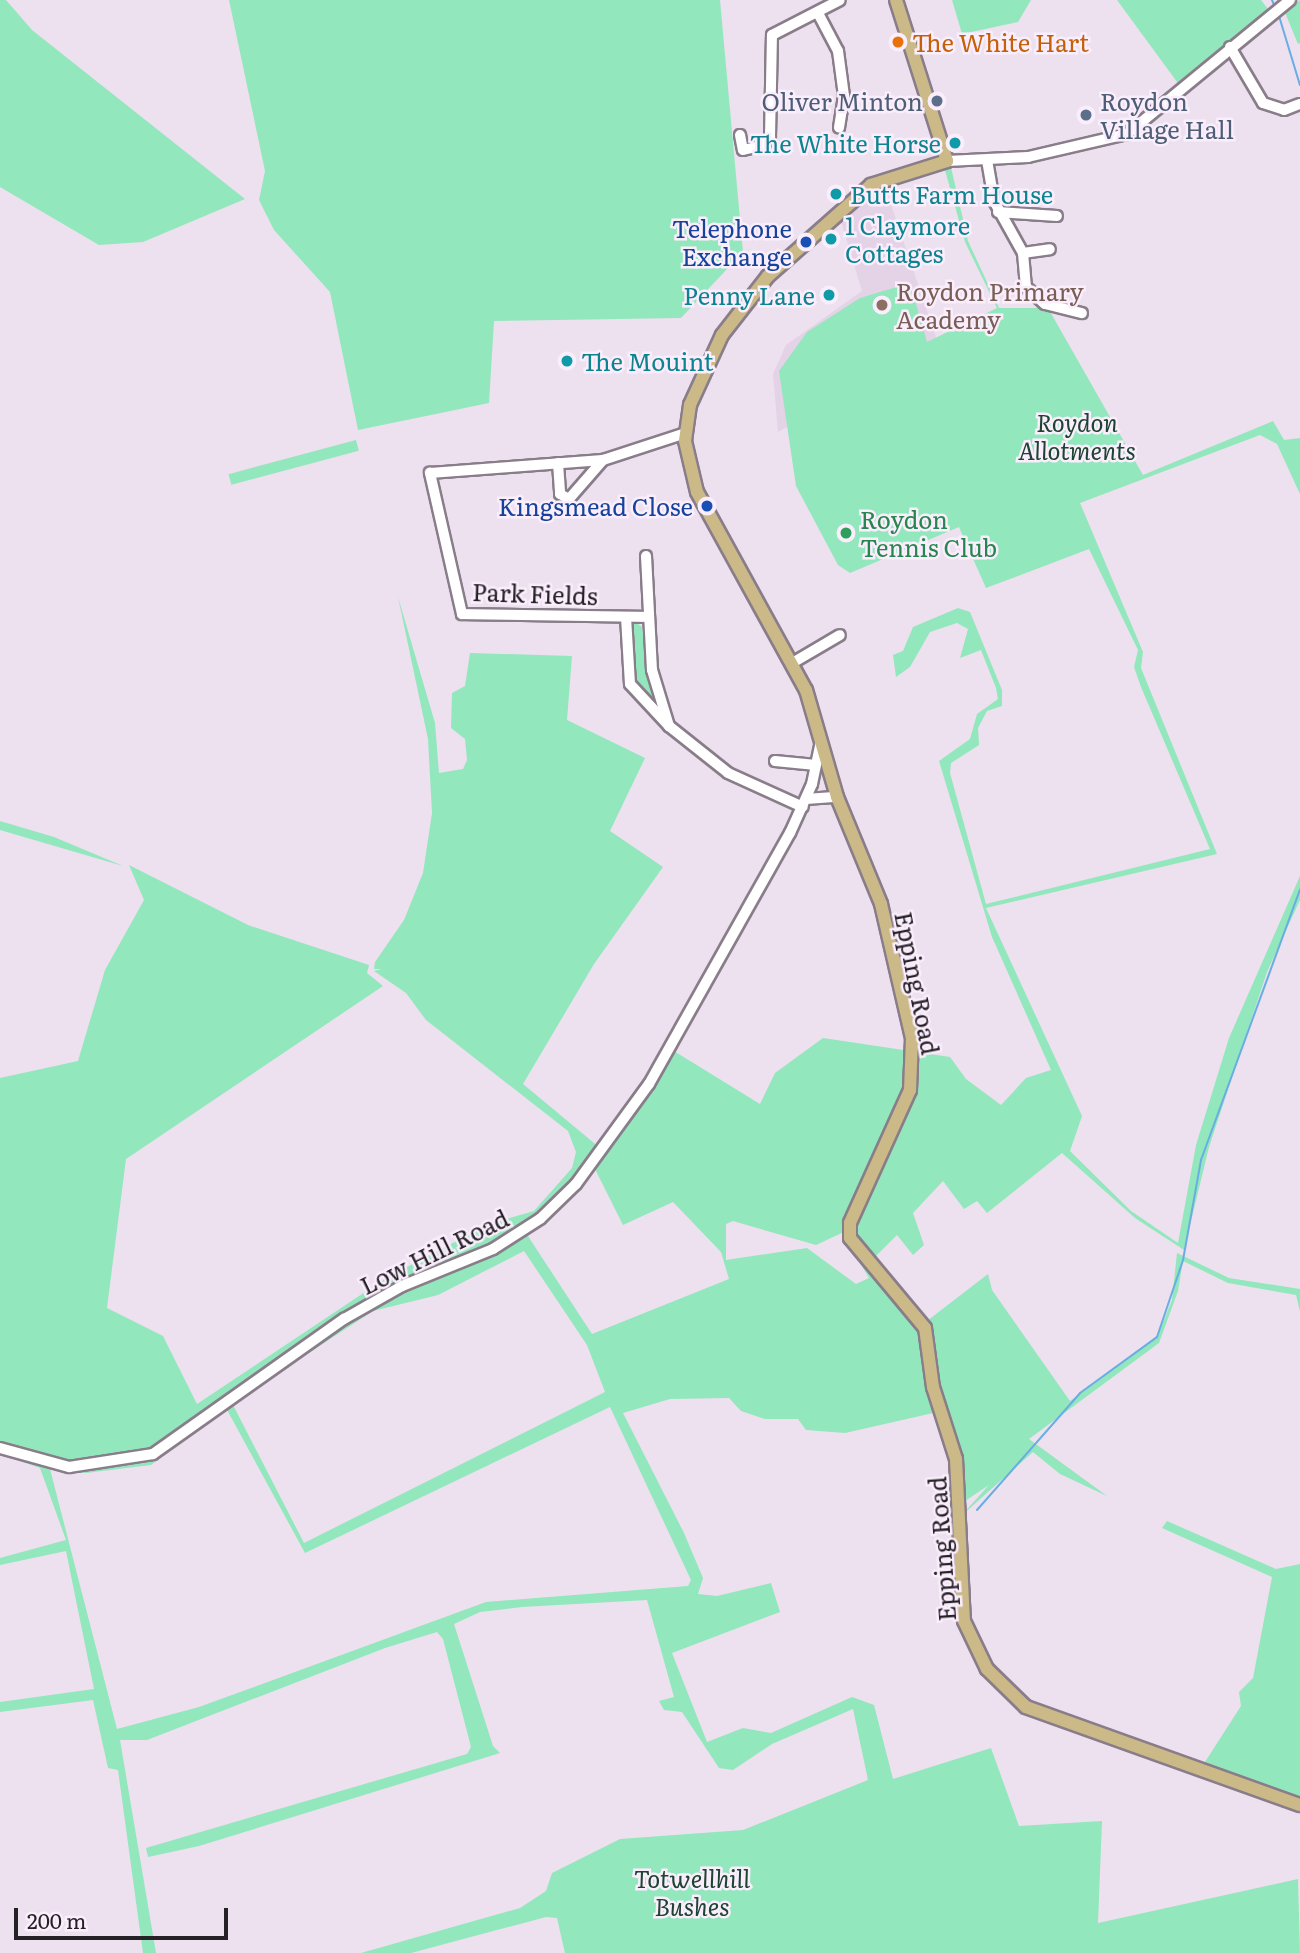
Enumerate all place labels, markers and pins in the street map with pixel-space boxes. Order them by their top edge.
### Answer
place label: The White Hart [912,28,1089,56]
marker: The White Hart [890,34,906,50]
place label: Oliver Minton [761,87,923,115]
place label: Roydon Village Hall [1100,87,1234,143]
marker: Oliver Minton [929,93,945,109]
marker: Roydon Village Hall [1078,107,1094,123]
place label: The White Horse [750,129,941,157]
marker: The White Horse [947,135,963,151]
place label: Butts Farm House [850,180,1053,208]
marker: Butts Farm House [828,186,844,202]
place label: 1 Claymore Cottages [845,211,970,267]
place label: Telephone Exchange [672,214,792,270]
marker: 1 Claymore Cottages [823,231,839,247]
marker: Telephone Exchange [798,234,814,250]
place label: Roydon Primary Academy [896,277,1084,333]
place label: Penny Lane [683,281,815,309]
marker: Penny Lane [821,287,837,303]
marker: Roydon Primary Academy [874,297,890,313]
place label: The Mouint [581,347,713,375]
marker: The Mouint [559,353,575,369]
place label: Kingsmead Close [498,492,693,520]
marker: Kingsmead Close [699,498,715,514]
place label: Roydon Tennis Club [860,505,997,561]
marker: Roydon Tennis Club [838,525,854,541]

